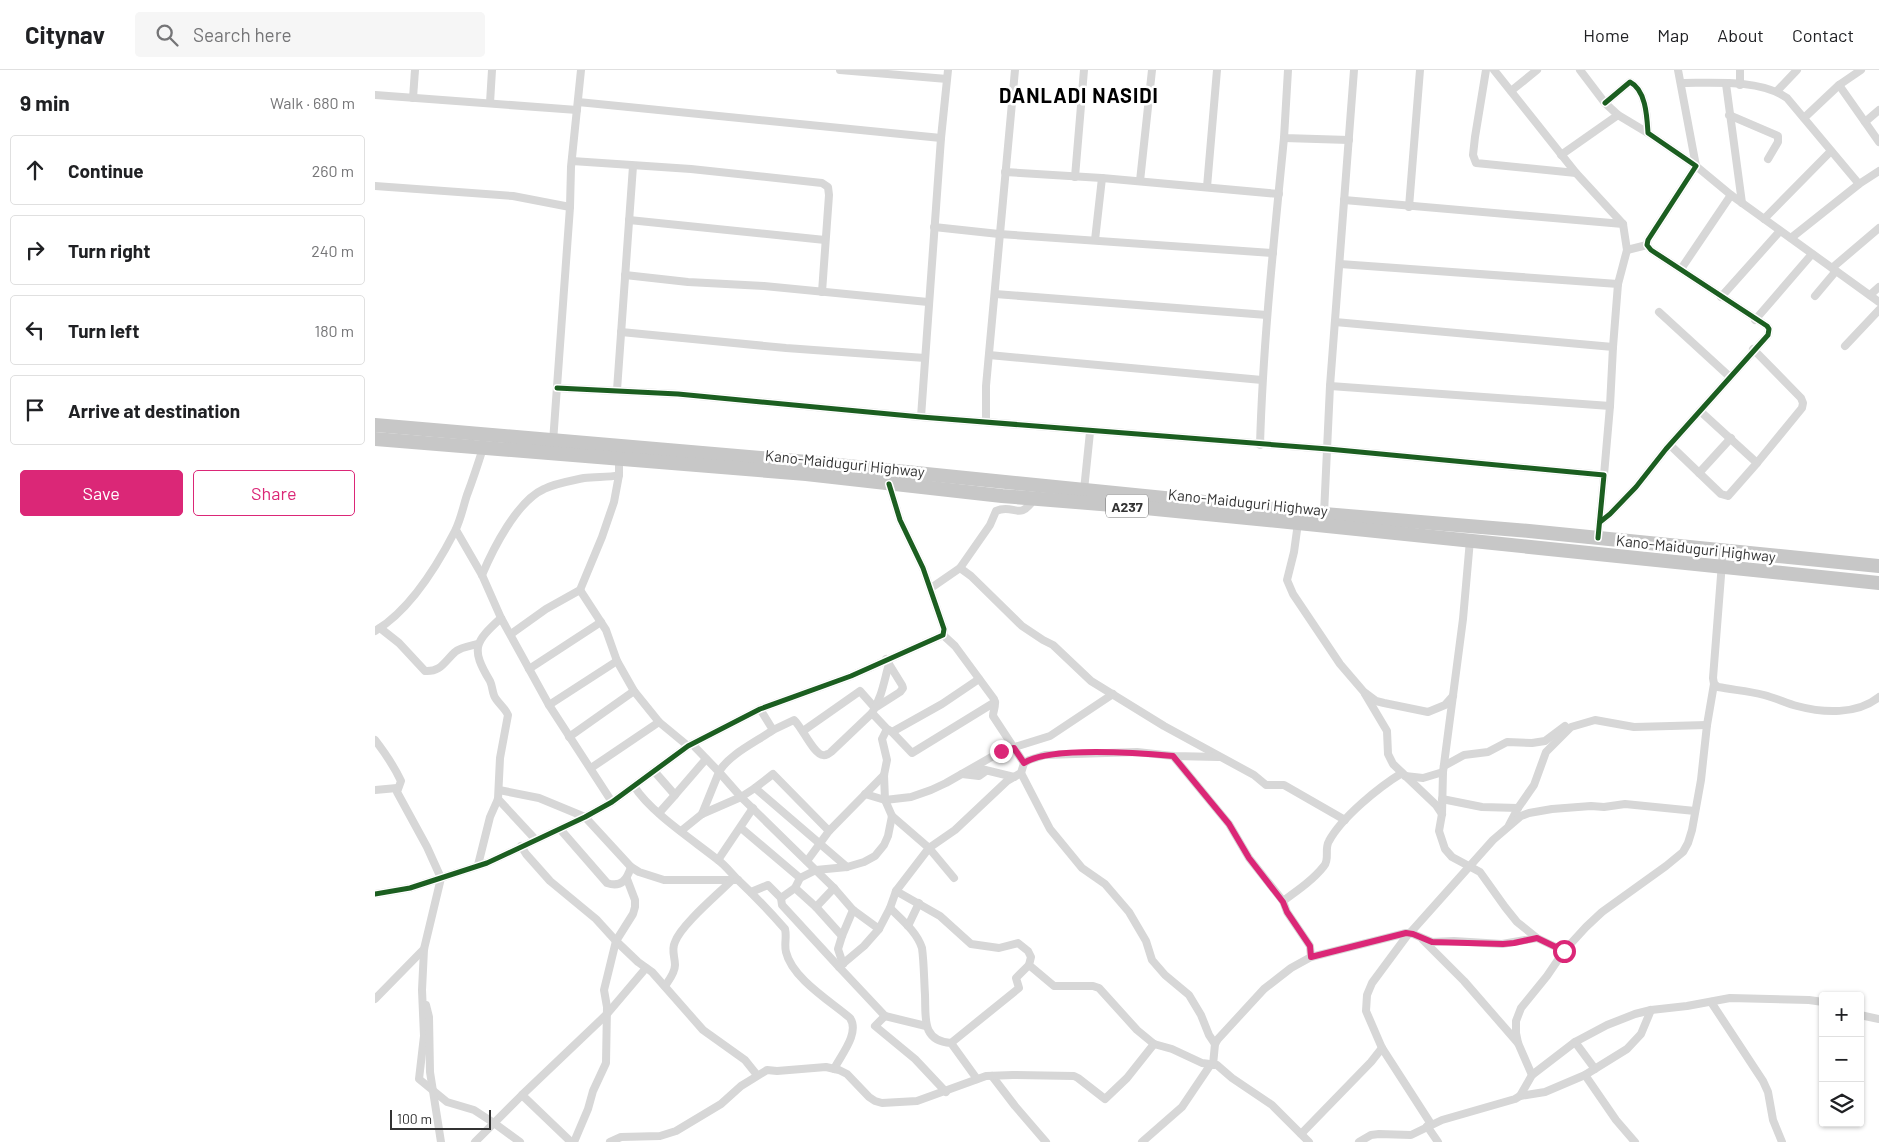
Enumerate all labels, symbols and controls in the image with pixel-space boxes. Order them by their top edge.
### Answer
search box [135,12,485,57]
text: Citynav [25,20,105,49]
icon: search [153,21,181,49]
text: Search here [193,23,292,46]
text: Home [1583,24,1629,46]
text: Map [1657,24,1689,46]
text: About [1717,24,1764,46]
text: Contact [1792,24,1854,46]
district label: DANLADI NASIDI [999,83,1159,107]
text: 9 min [20,90,70,115]
text: Walk · 680 m [270,93,355,112]
icon: ahead [21,156,49,184]
text: Continue [68,159,144,182]
text: 260 m [312,161,354,180]
icon: right [21,236,49,264]
text: Turn right [68,239,150,262]
text: 240 m [311,241,354,260]
icon: left [21,316,49,344]
text: Turn left [68,319,139,342]
text: 180 m [315,321,354,340]
icon: arrive [21,396,49,424]
text: Arrive at destination [68,399,240,422]
street label: Kano-Maiduguri Highway [764,446,926,480]
button: Save [20,470,183,516]
button: Share [193,470,355,516]
street label: Kano-Maiduguri Highway [1167,485,1329,519]
road number: A237 [1106,494,1148,518]
street label: Kano-Maiduguri Highway [1615,531,1777,565]
route end [990,740,1013,763]
route start [1553,940,1576,963]
map controls [1819,992,1864,1127]
button: + [1819,992,1864,1037]
button: − [1819,1037,1864,1082]
button: layers [1819,1082,1864,1127]
scale bar [390,1107,491,1130]
text: 100 m [397,1110,432,1127]

